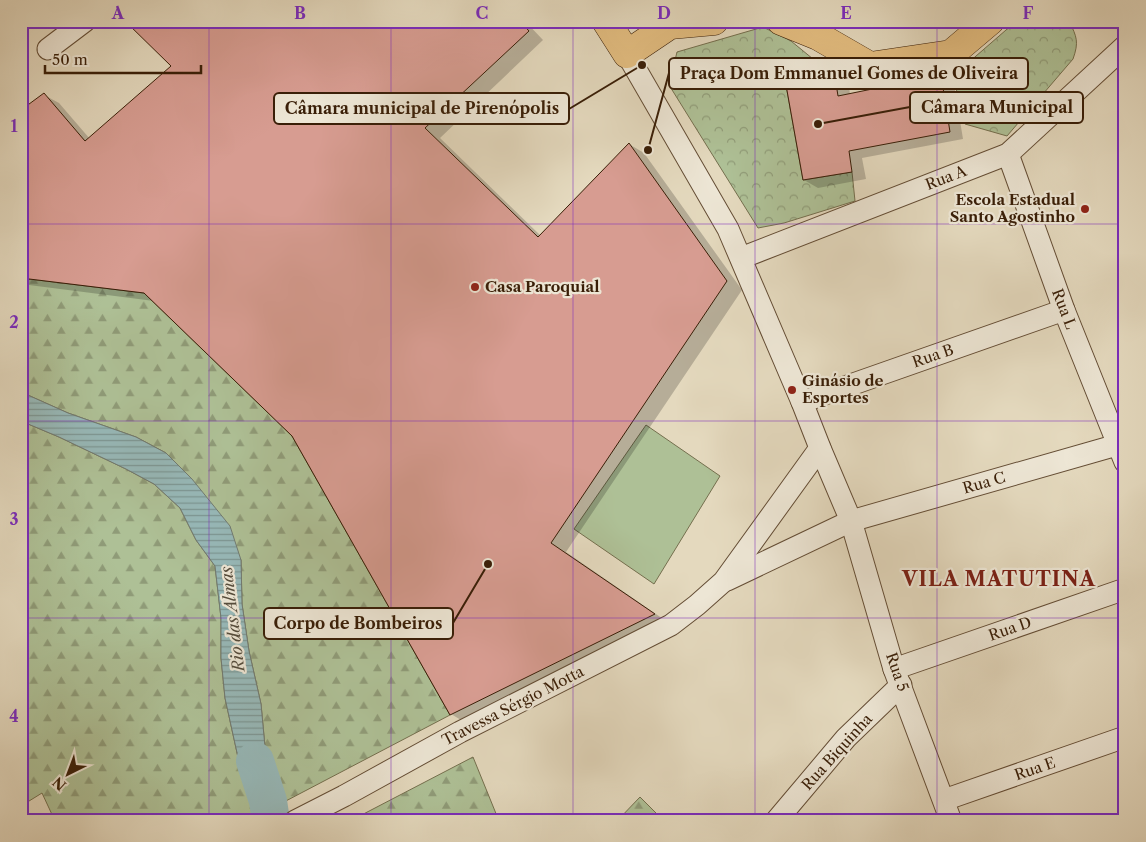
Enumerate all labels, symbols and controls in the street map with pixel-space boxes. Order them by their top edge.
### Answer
text: A [111,3,125,23]
text: B [294,3,306,23]
text: C [476,3,488,23]
text: D [657,3,671,23]
text: E [840,3,852,23]
text: F [1023,3,1034,23]
scale bar [45,42,201,74]
text: 50 m [52,50,88,69]
callout: Praça Dom Emmanuel Gomes de Oliveira [669,58,1028,89]
text: Praça Dom Emmanuel Gomes de Oliveira [680,63,1019,83]
callout: Câmara Municipal [910,92,1083,123]
callout: Câmara municipal de Pirenópolis [274,93,569,124]
text: Câmara Municipal [921,97,1073,117]
text: Câmara municipal de Pirenópolis [285,98,559,118]
text: 1 [10,116,18,136]
street label: Rua A [923,161,970,194]
place label: Escola Estadual Santo Agostinho [950,190,1075,226]
marker: Escola Estadual Santo Agostinho [1079,203,1091,215]
place label: Casa Paroquial [485,277,599,296]
marker: Casa Paroquial [469,281,481,293]
street label: Rua L [1048,286,1081,332]
text: 2 [9,312,19,332]
street label: Rua B [910,340,956,371]
place label: Ginásio de Esportes [802,371,884,407]
marker: Ginásio de Esportes [786,384,798,396]
street label: Rua C [960,467,1007,498]
text: 3 [9,509,19,529]
water label: Rio das Almas [216,565,249,675]
district label: VILA MATUTINA [901,567,1096,591]
callout: Corpo de Bombeiros [264,608,453,639]
street label: Rua D [986,612,1034,645]
text: Corpo de Bombeiros [274,613,442,633]
street label: Rua 5 [882,650,913,694]
street label: Travessa Sérgio Motta [439,661,587,750]
text: 4 [9,706,19,726]
street label: Rua Biquinha [797,709,876,794]
north arrow [42,750,92,800]
street label: Rua E [1012,753,1058,784]
text: N [49,773,70,794]

